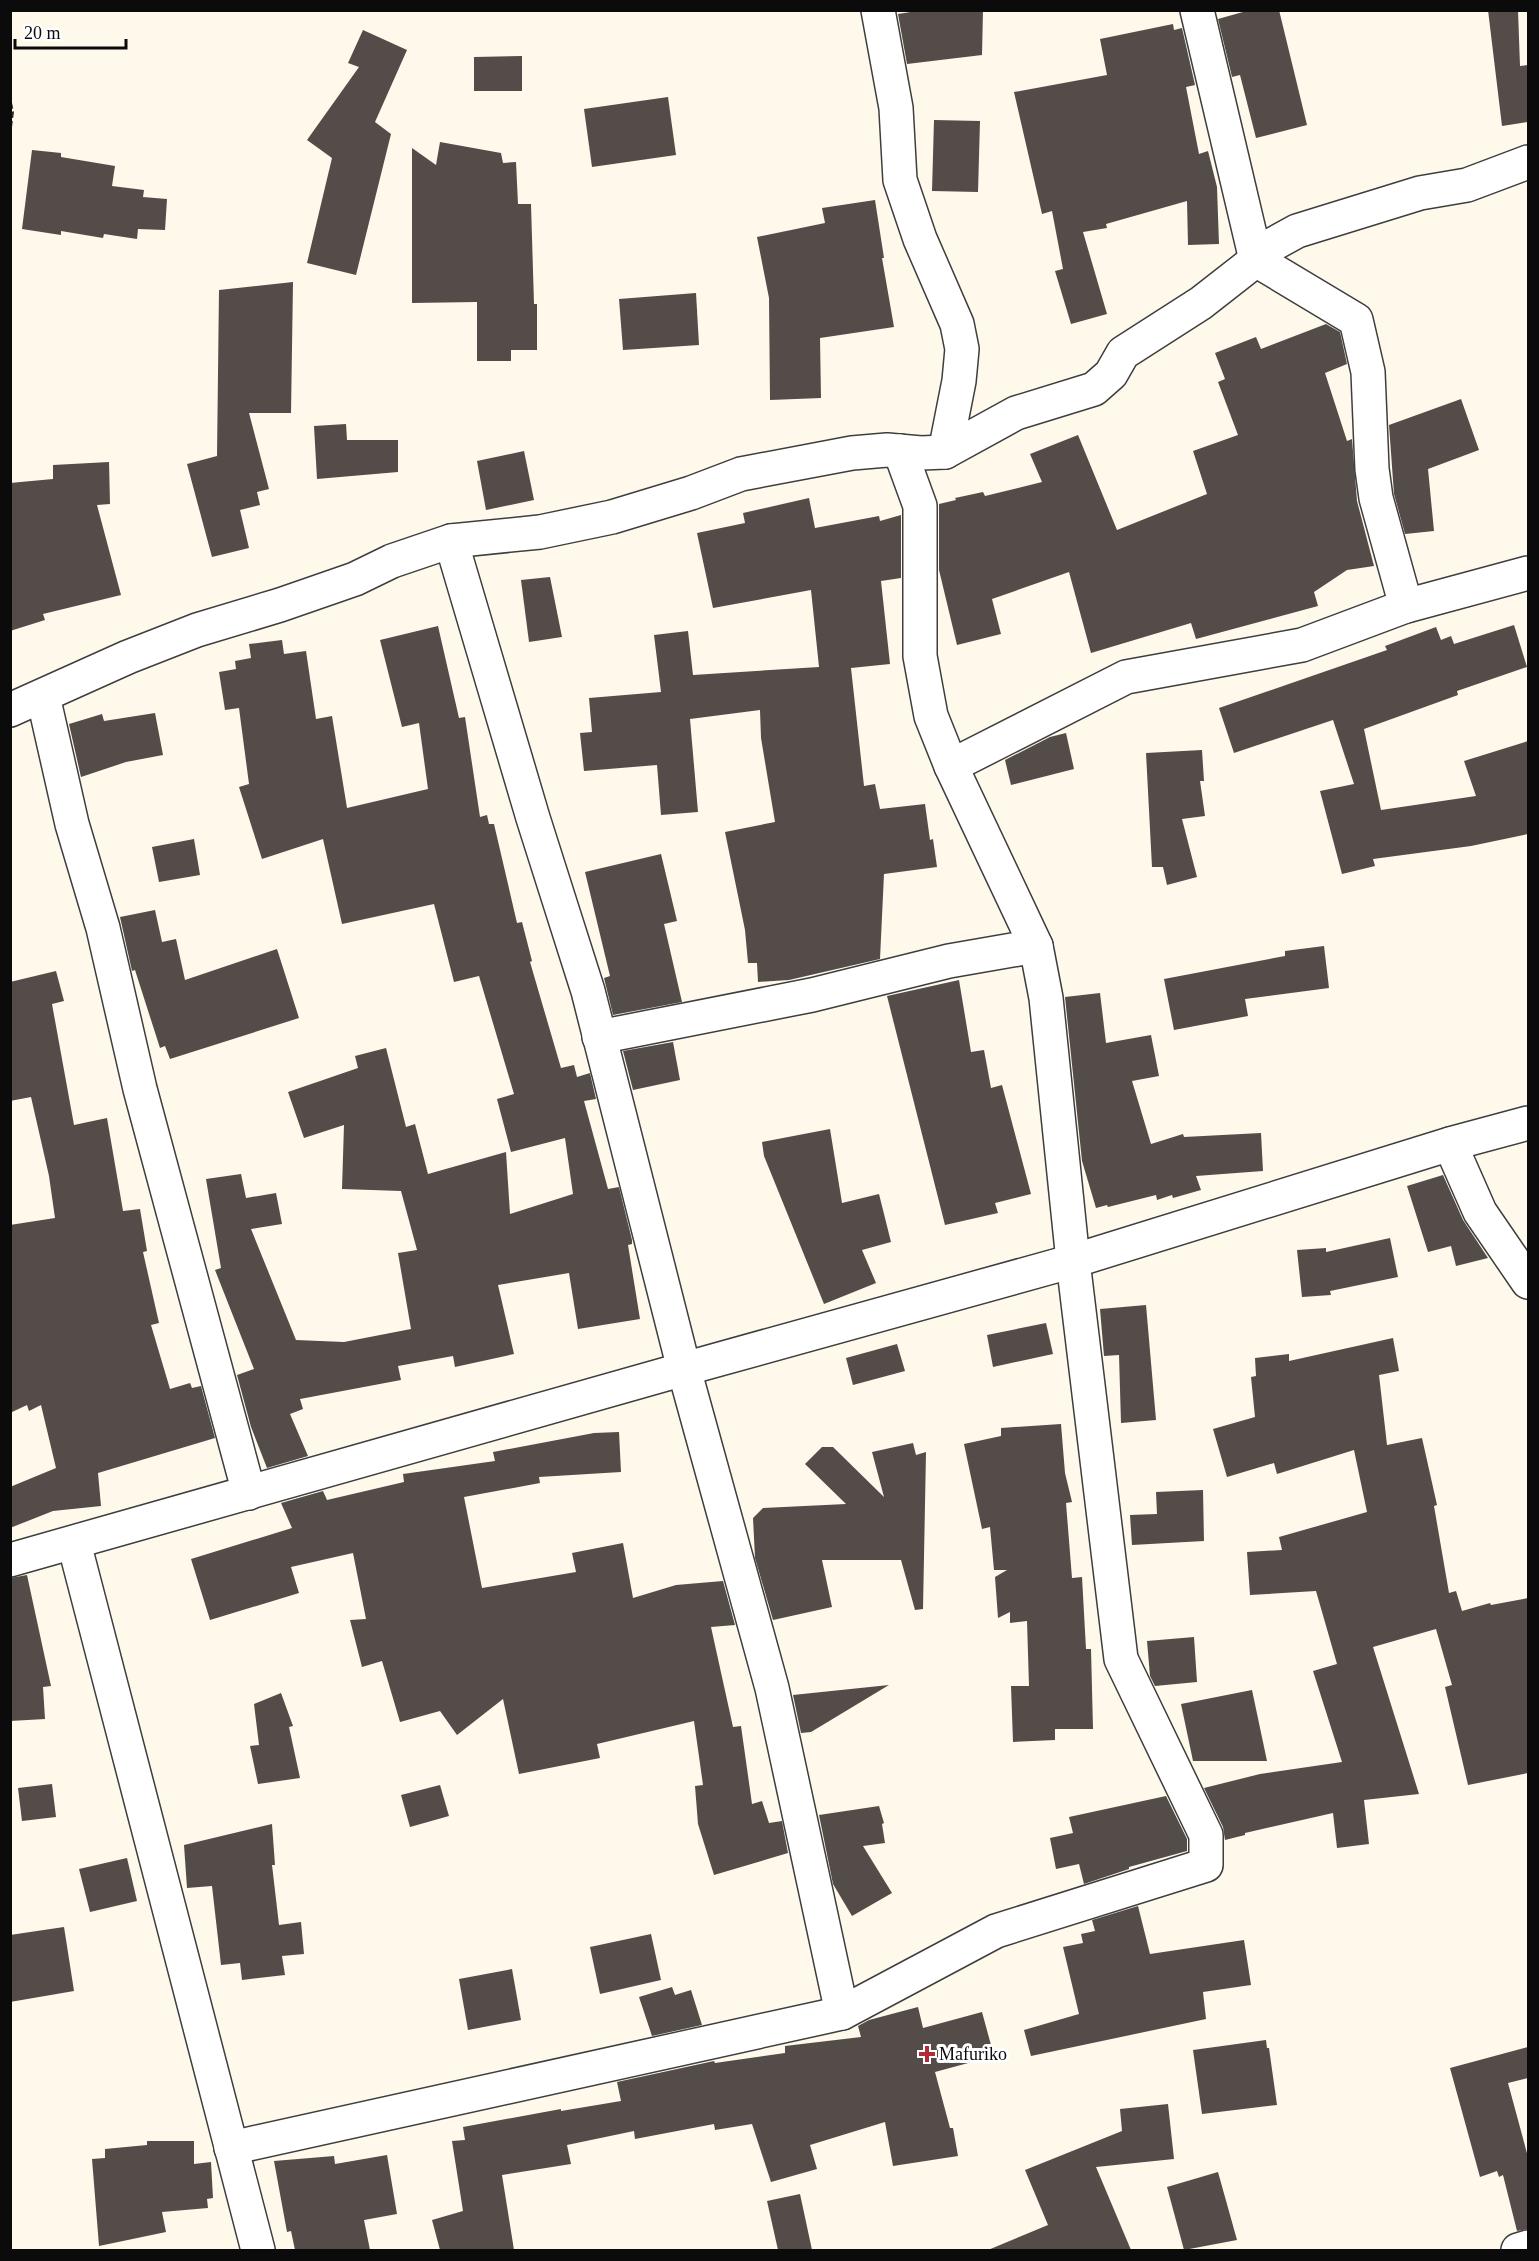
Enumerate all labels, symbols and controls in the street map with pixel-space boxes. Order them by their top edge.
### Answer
scale bar [15,12,126,50]
text: 20 m [24,23,61,43]
place label: Mafuriko [939,2044,1007,2064]
marker: Mafuriko [920,2047,934,2061]

